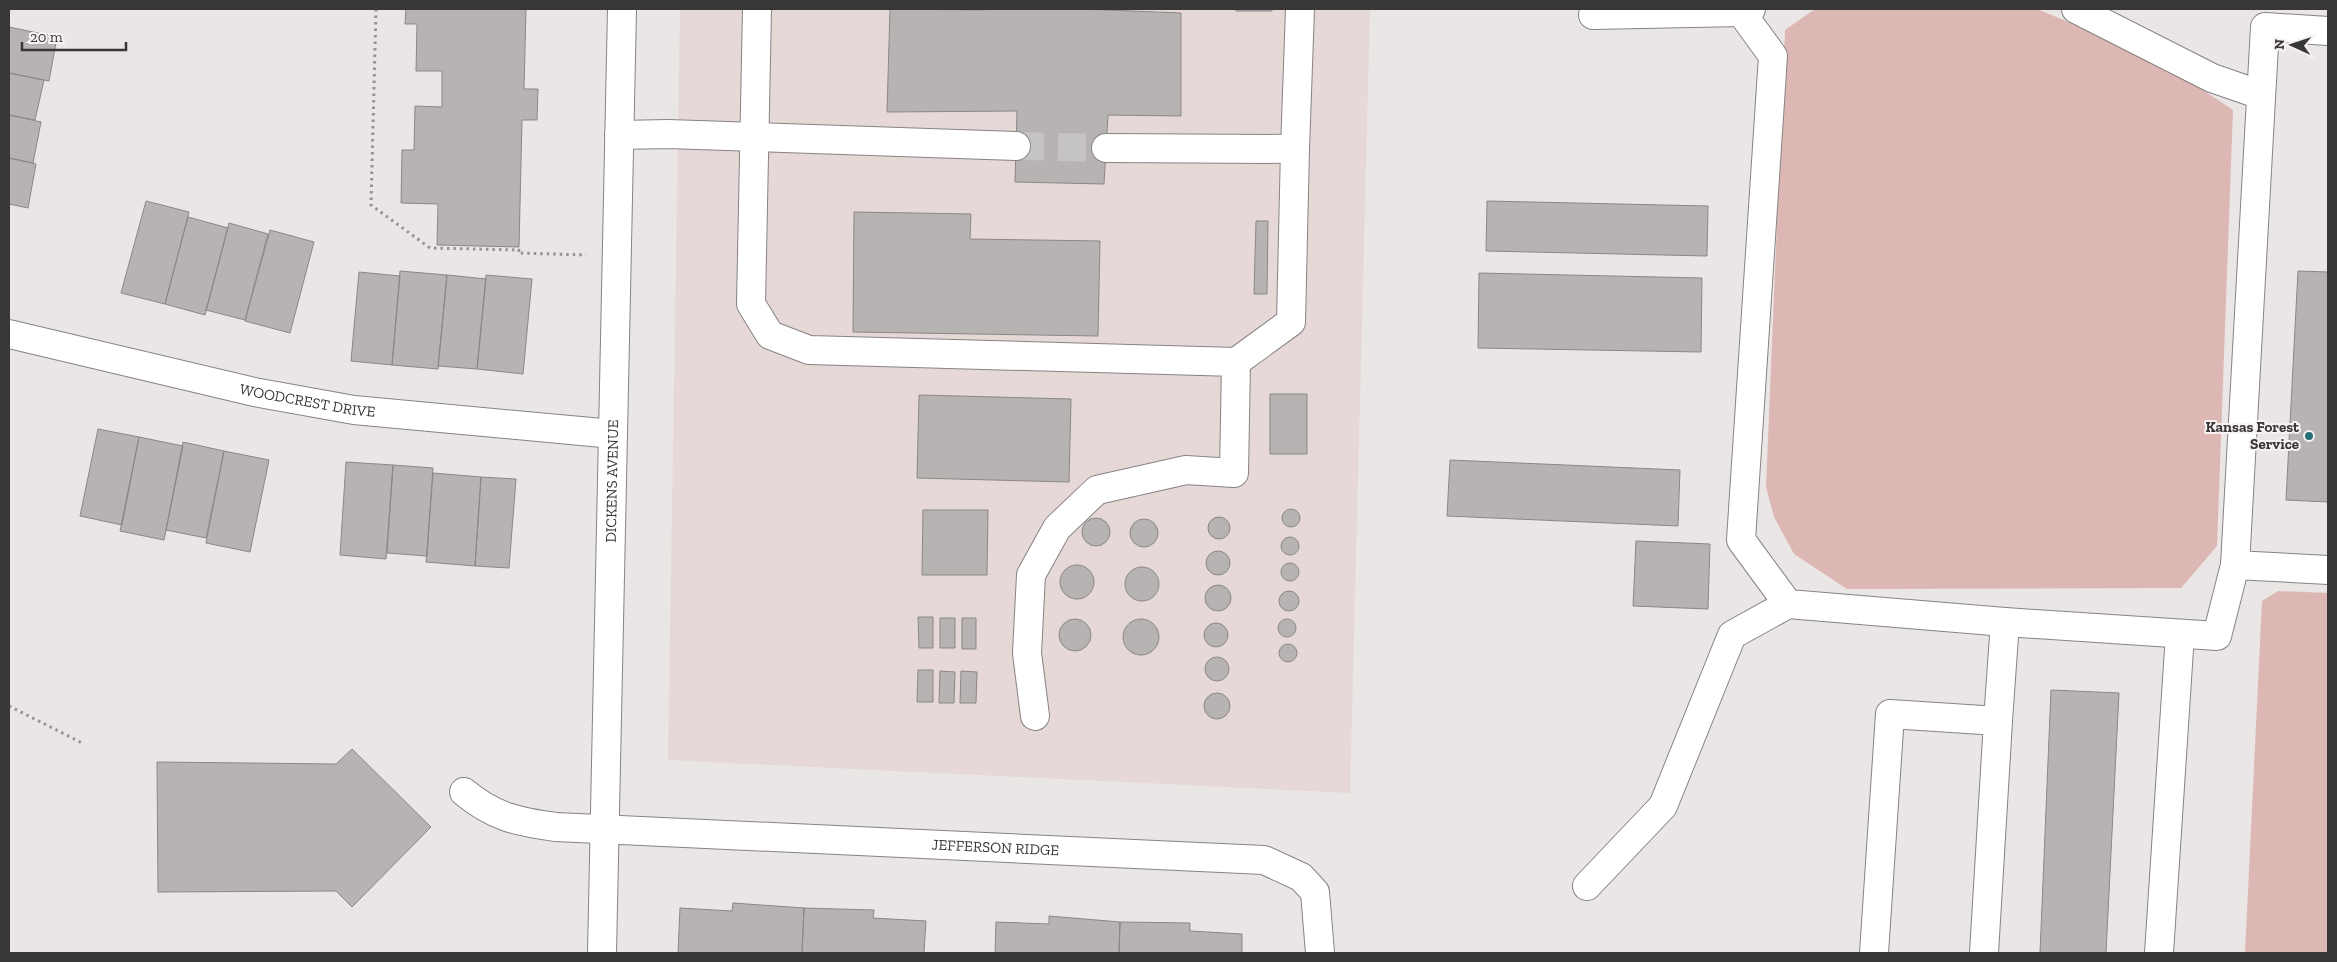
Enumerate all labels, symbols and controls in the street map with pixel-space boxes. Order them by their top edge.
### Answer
scale bar [22,20,126,52]
north arrow [2267,20,2317,70]
text: 20 m [30,28,63,46]
text: N [2271,38,2288,50]
street label: WOODCREST DRIVE [238,380,376,421]
place label: Kansas Forest Service [2205,418,2300,453]
street label: DICKENS AVENUE [602,419,622,543]
marker: Kansas Forest Service [2303,430,2315,442]
street label: JEFFERSON RIDGE [931,836,1060,859]

